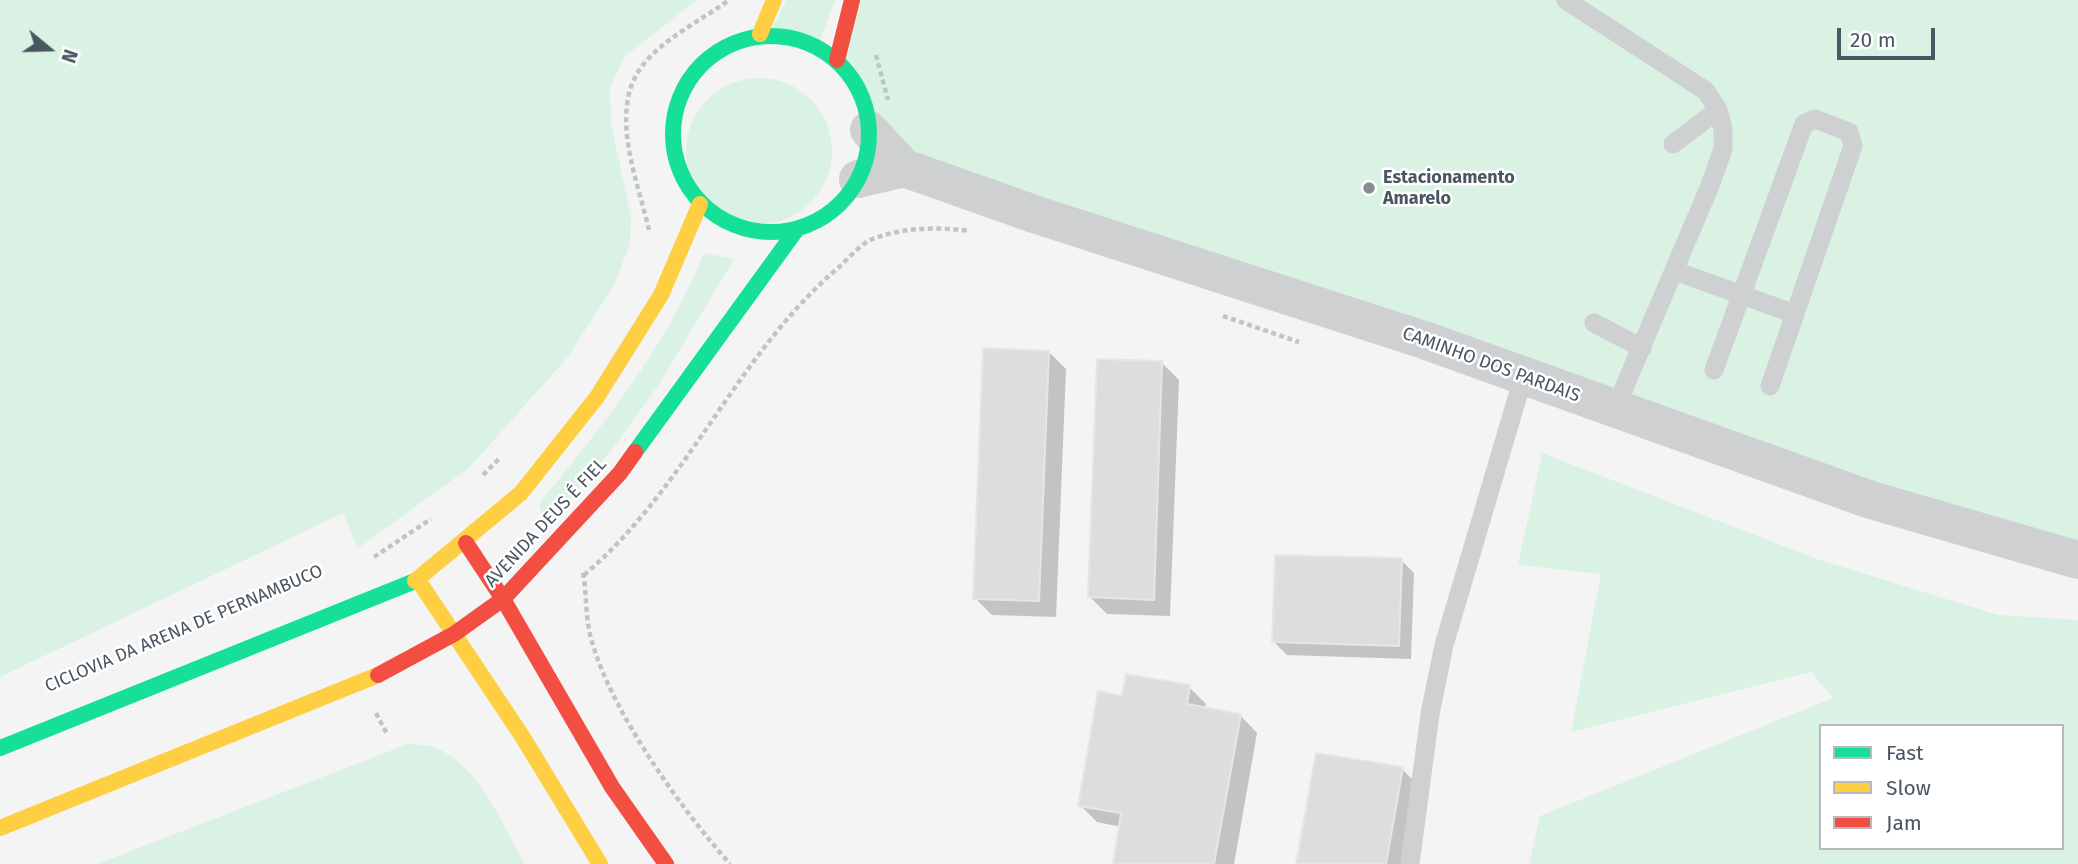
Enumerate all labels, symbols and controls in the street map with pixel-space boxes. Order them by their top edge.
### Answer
north arrow [14,14,84,84]
scale bar [1840,14,1938,58]
text: 20 m [1850,27,1896,53]
text: N [56,46,82,66]
place label: Estacionamento Amarelo [1383,167,1515,210]
marker: Estacionamento Amarelo [1361,180,1377,196]
street label: CAMINHO DOS PARDAIS [1399,323,1583,407]
street label: AVENIDA DEUS É FIEL [481,454,611,592]
street label: CICLOVIA DA ARENA DE PERNAMBUCO [42,561,326,697]
legend [1819,724,2064,850]
text: Fast [1886,740,1924,766]
text: Slow [1886,775,1931,801]
text: Jam [1886,810,1922,836]

